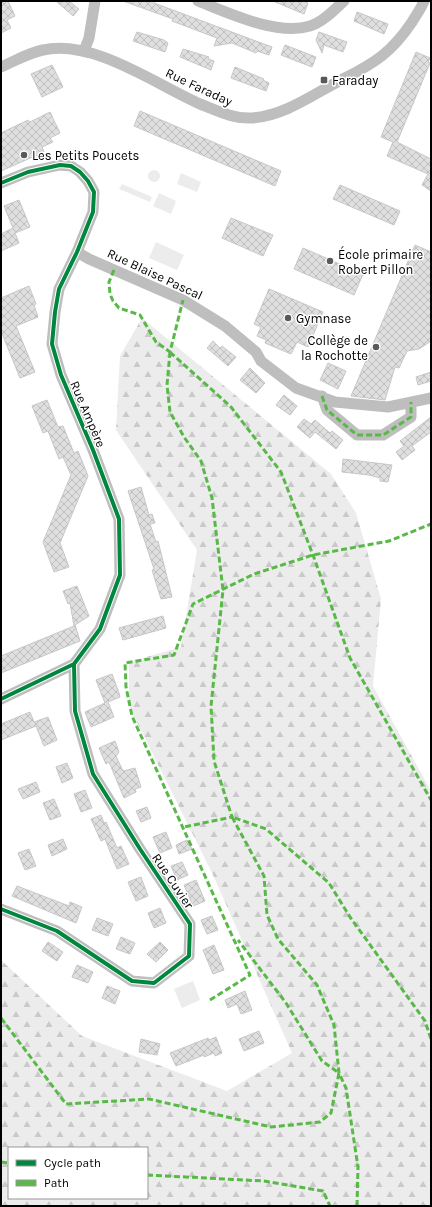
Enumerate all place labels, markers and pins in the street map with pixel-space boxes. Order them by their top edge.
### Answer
place label: Faraday [332,73,378,88]
marker: Faraday [319,75,329,85]
place label: Les Petits Poucets [32,148,140,163]
marker: Les Petits Poucets [19,150,29,160]
place label: École primaire Robert Pillon [338,245,424,277]
marker: École primaire Robert Pillon [325,256,335,266]
place label: Gymnase [296,311,351,326]
marker: Gymnase [283,313,293,323]
place label: Collège de la Rochotte [301,333,368,363]
marker: Collège de la Rochotte [371,342,381,352]

